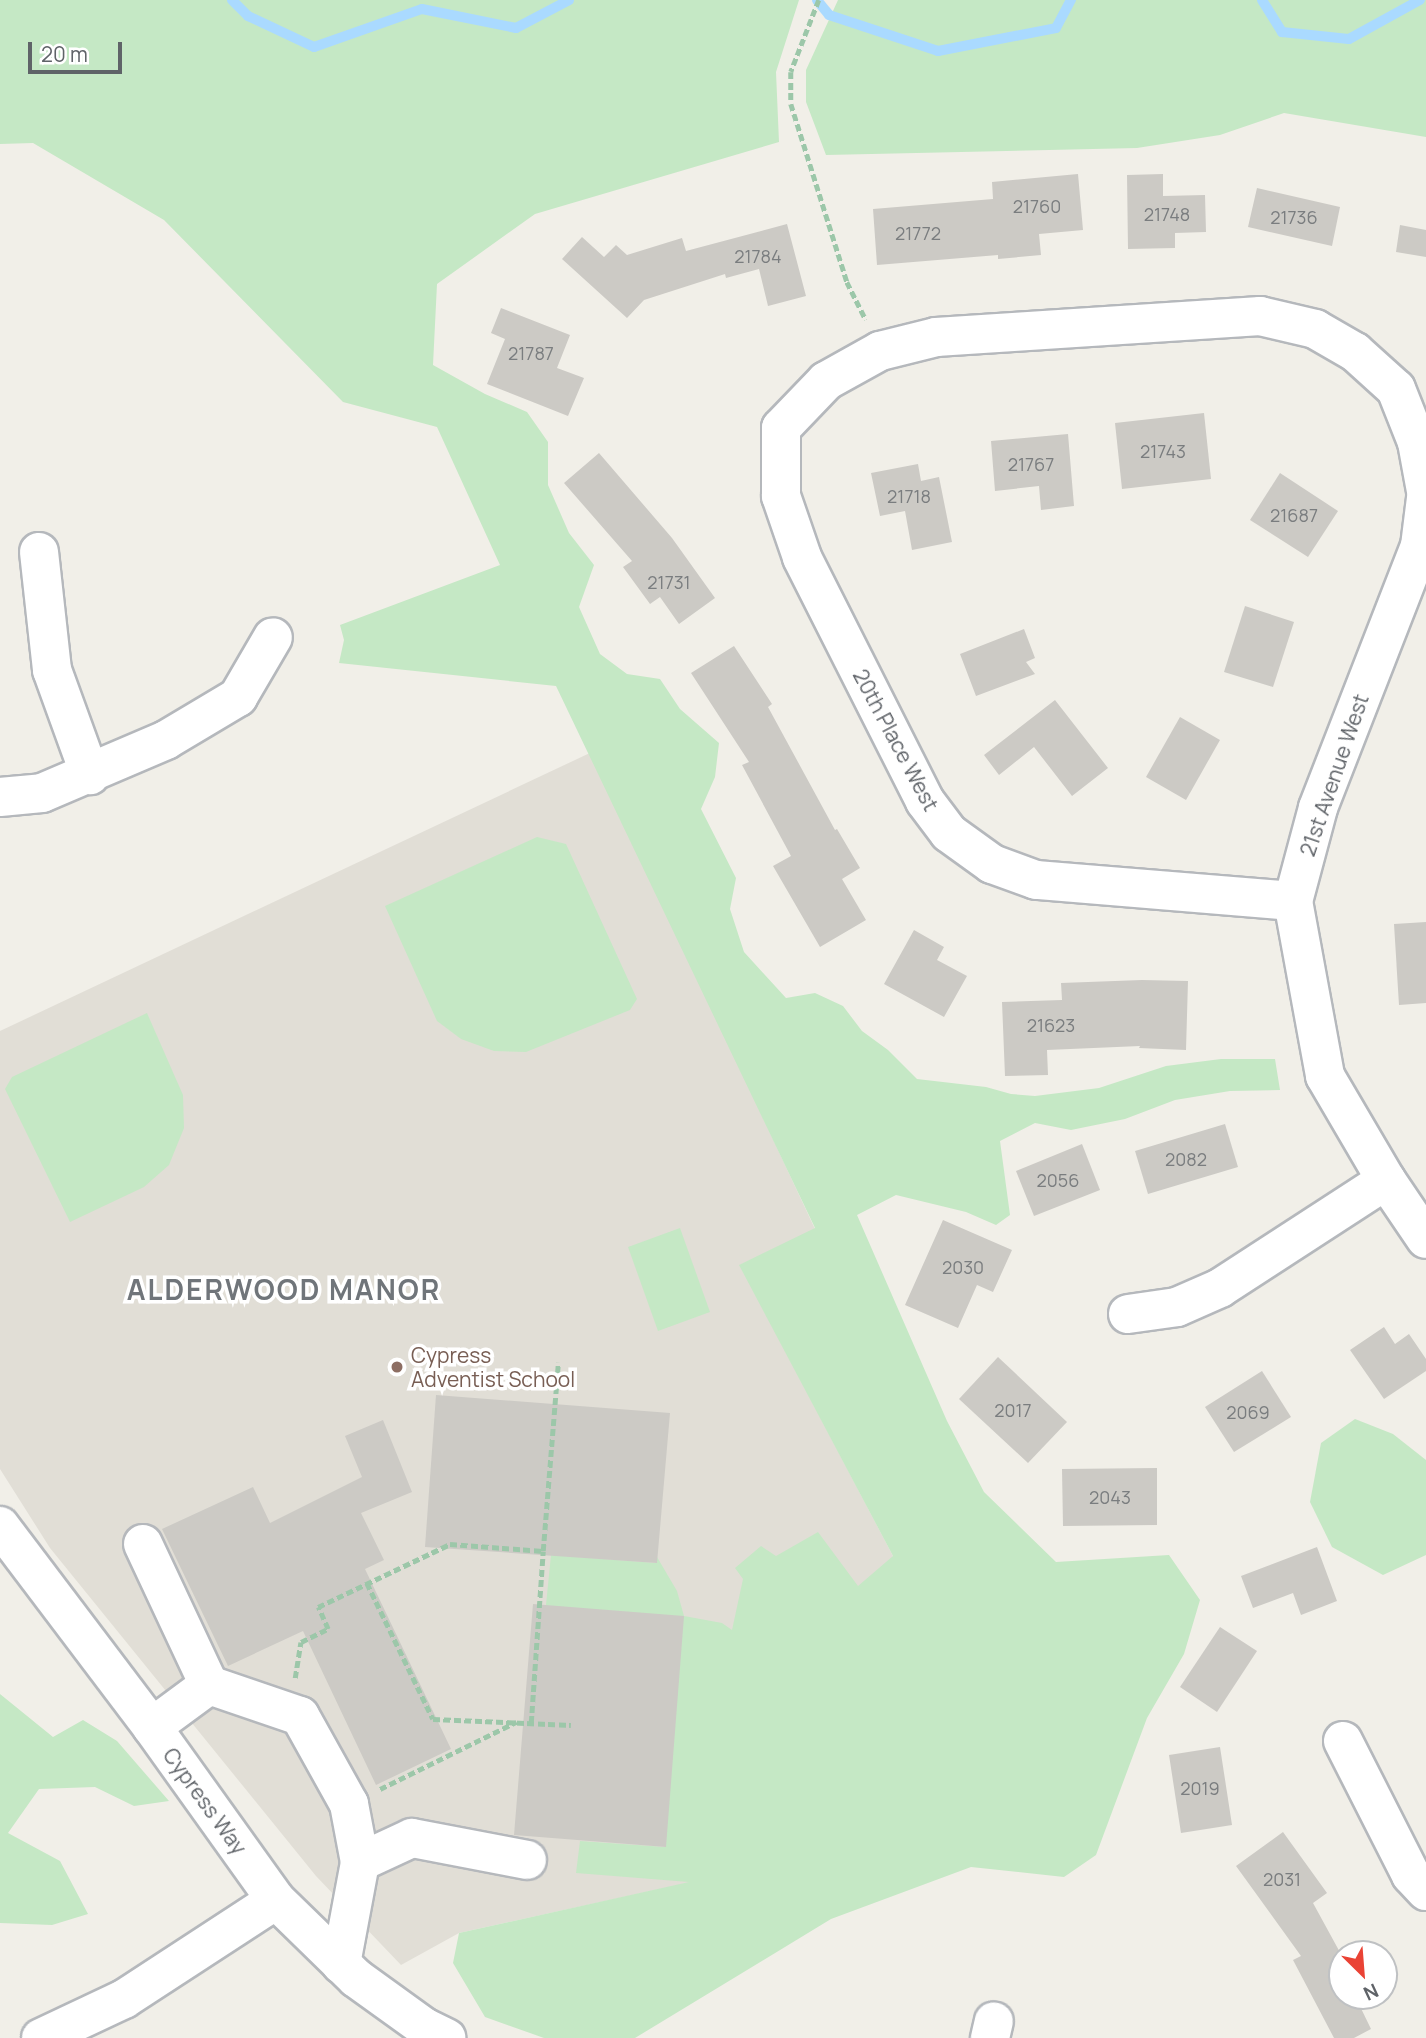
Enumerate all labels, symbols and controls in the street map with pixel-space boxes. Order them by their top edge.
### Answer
scale bar [32,28,126,72]
text: 20 m [41,40,88,68]
house number: 21760 [1013,195,1061,217]
house number: 21748 [1144,203,1190,225]
house number: 21736 [1270,206,1318,228]
house number: 21772 [895,222,941,244]
house number: 21784 [734,245,782,267]
house number: 21787 [508,342,554,364]
house number: 21743 [1140,440,1186,462]
house number: 21767 [1008,453,1054,475]
house number: 21718 [887,485,931,507]
house number: 21687 [1270,504,1318,526]
house number: 21731 [647,571,691,593]
street label: 20th Place West [848,665,944,815]
street label: 21st Avenue West [1294,691,1374,859]
house number: 21623 [1027,1014,1075,1036]
house number: 2082 [1165,1148,1207,1170]
house number: 2056 [1037,1169,1079,1191]
house number: 2030 [942,1256,984,1278]
district label: ALDERWOOD MANOR [129,1272,439,1306]
place label: Cypress Adventist School [411,1342,575,1392]
marker: Cypress Adventist School [389,1359,405,1375]
house number: 2017 [994,1399,1032,1421]
house number: 2069 [1226,1401,1270,1423]
house number: 2043 [1089,1486,1131,1508]
street label: Cypress Way [158,1743,252,1859]
house number: 2019 [1180,1777,1220,1799]
house number: 2031 [1263,1868,1301,1890]
north arrow [1328,1940,1398,2010]
text: N [1359,1978,1383,2007]

